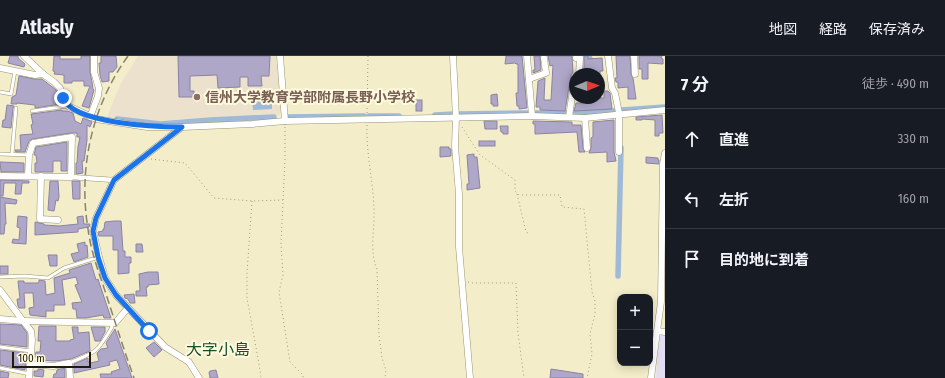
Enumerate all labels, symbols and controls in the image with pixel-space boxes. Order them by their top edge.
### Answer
text: Atlasly [20,16,74,39]
text: 地図 [769,21,797,38]
text: 経路 [819,21,847,38]
text: 保存済み [869,21,925,38]
north arrow [569,68,605,104]
text: 7 分 [681,74,709,95]
text: 徒歩 · 490 m [862,76,929,91]
route end [54,89,72,107]
place label: 信州大学教育学部附属長野小学校 [205,89,415,106]
marker: 信州大学教育学部附属長野小学校 [192,92,202,102]
icon: ahead [681,128,703,150]
text: 直進 [719,131,749,149]
text: 330 m [897,131,929,146]
icon: left [681,188,703,210]
text: 左折 [719,191,749,209]
text: 160 m [898,191,929,206]
icon: arrive [681,248,703,270]
text: 目的地に到着 [719,251,809,269]
map controls [617,294,653,366]
button: + [617,294,653,330]
route start [140,322,158,340]
button: − [617,330,653,366]
district label: 大字小島 [186,340,250,359]
scale bar [12,350,91,369]
text: 100 m [18,352,45,365]

